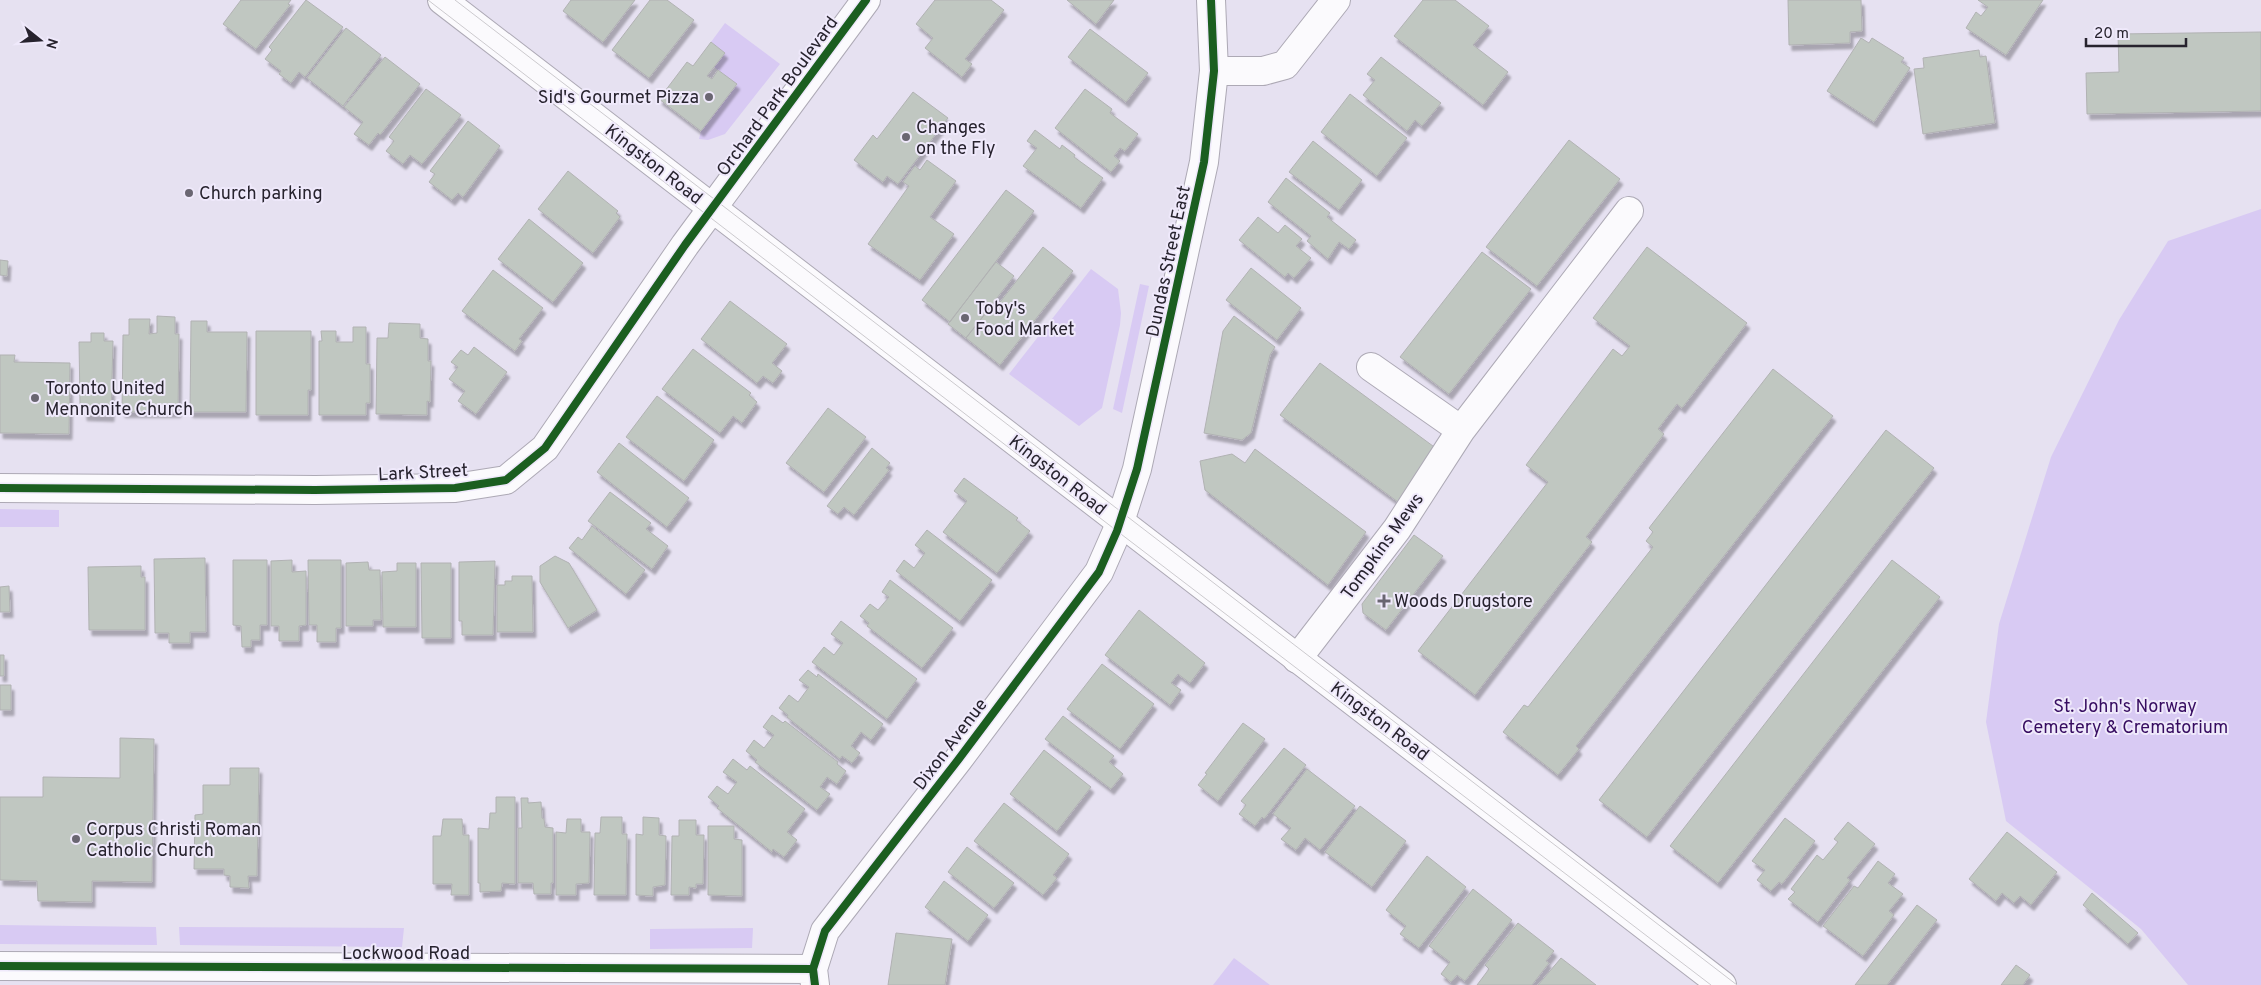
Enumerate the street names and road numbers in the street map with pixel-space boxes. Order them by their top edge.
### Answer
street label: Orchard Park Boulevard [712,12,844,181]
street label: Kingston Road [600,120,707,211]
street label: Dundas Street East [1142,183,1197,339]
street label: Kingston Road [1004,431,1111,522]
street label: Lark Street [378,460,469,487]
street label: Tompkins Mews [1337,489,1430,605]
street label: Kingston Road [1325,678,1433,767]
street label: Dixon Avenue [909,694,993,796]
street label: Lockwood Road [342,943,470,966]

